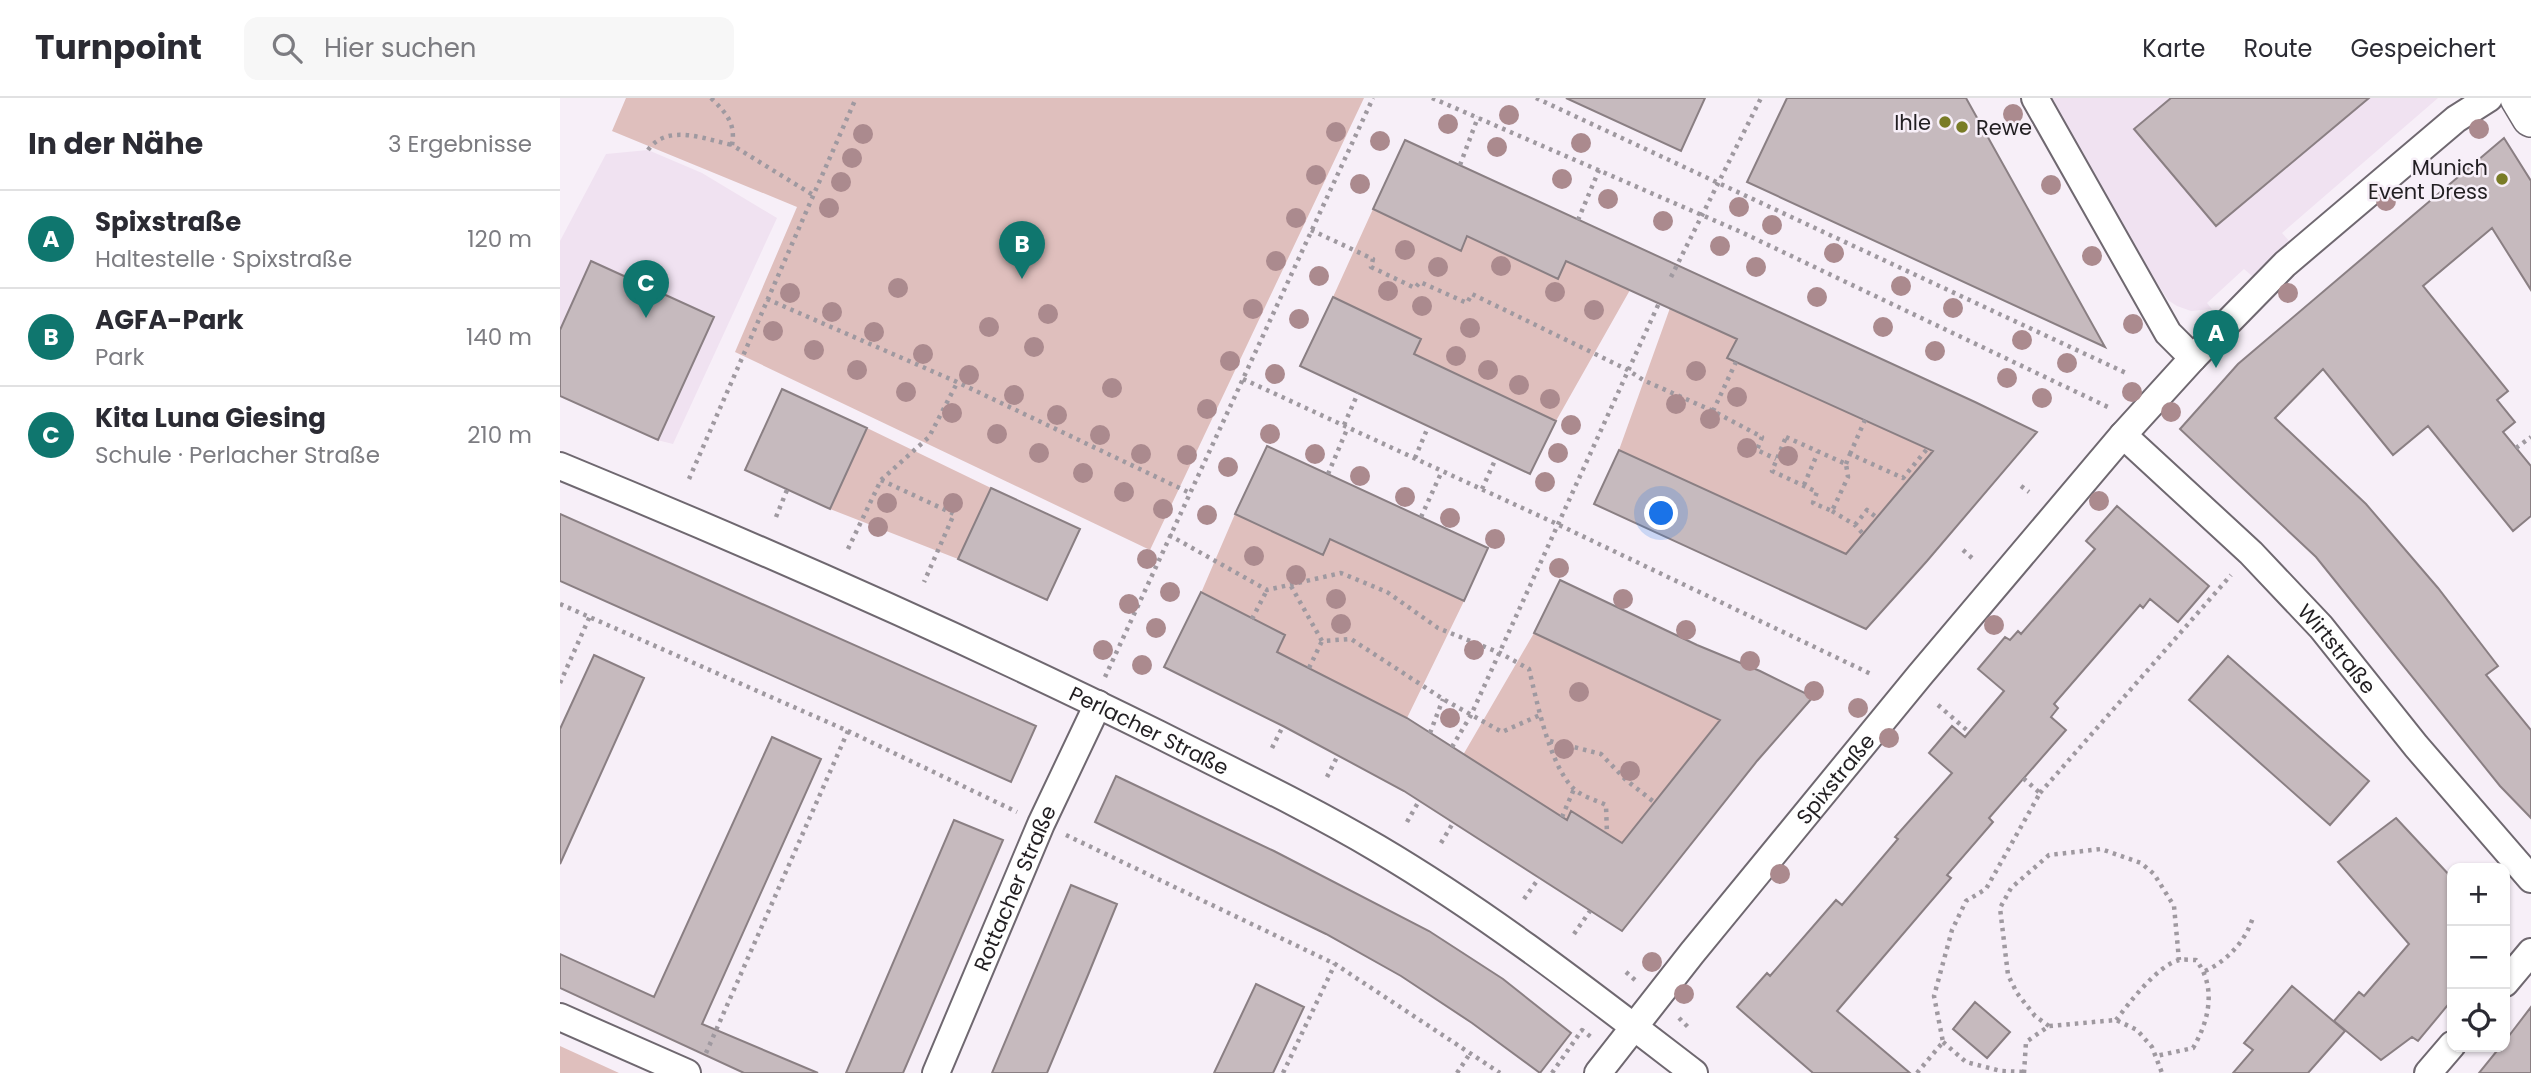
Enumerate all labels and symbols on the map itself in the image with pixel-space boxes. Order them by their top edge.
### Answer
place label: Ihle [1894,108,1931,137]
place label: Rewe [1976,113,2032,142]
marker: Ihle [1937,114,1953,130]
marker: Rewe [1954,119,1970,135]
place label: Munich Event Dress [2368,153,2488,206]
marker: Munich Event Dress [2494,171,2510,187]
pin: B [999,221,1045,279]
pin: C [623,260,669,318]
pin: A [2193,310,2239,368]
your location [1644,496,1678,530]
street label: Wirtstraße [2292,597,2383,700]
street label: Perlacher Straße [1065,679,1234,782]
street label: Spixstraße [1789,727,1881,830]
street label: Rottacher Straße [966,800,1063,975]

